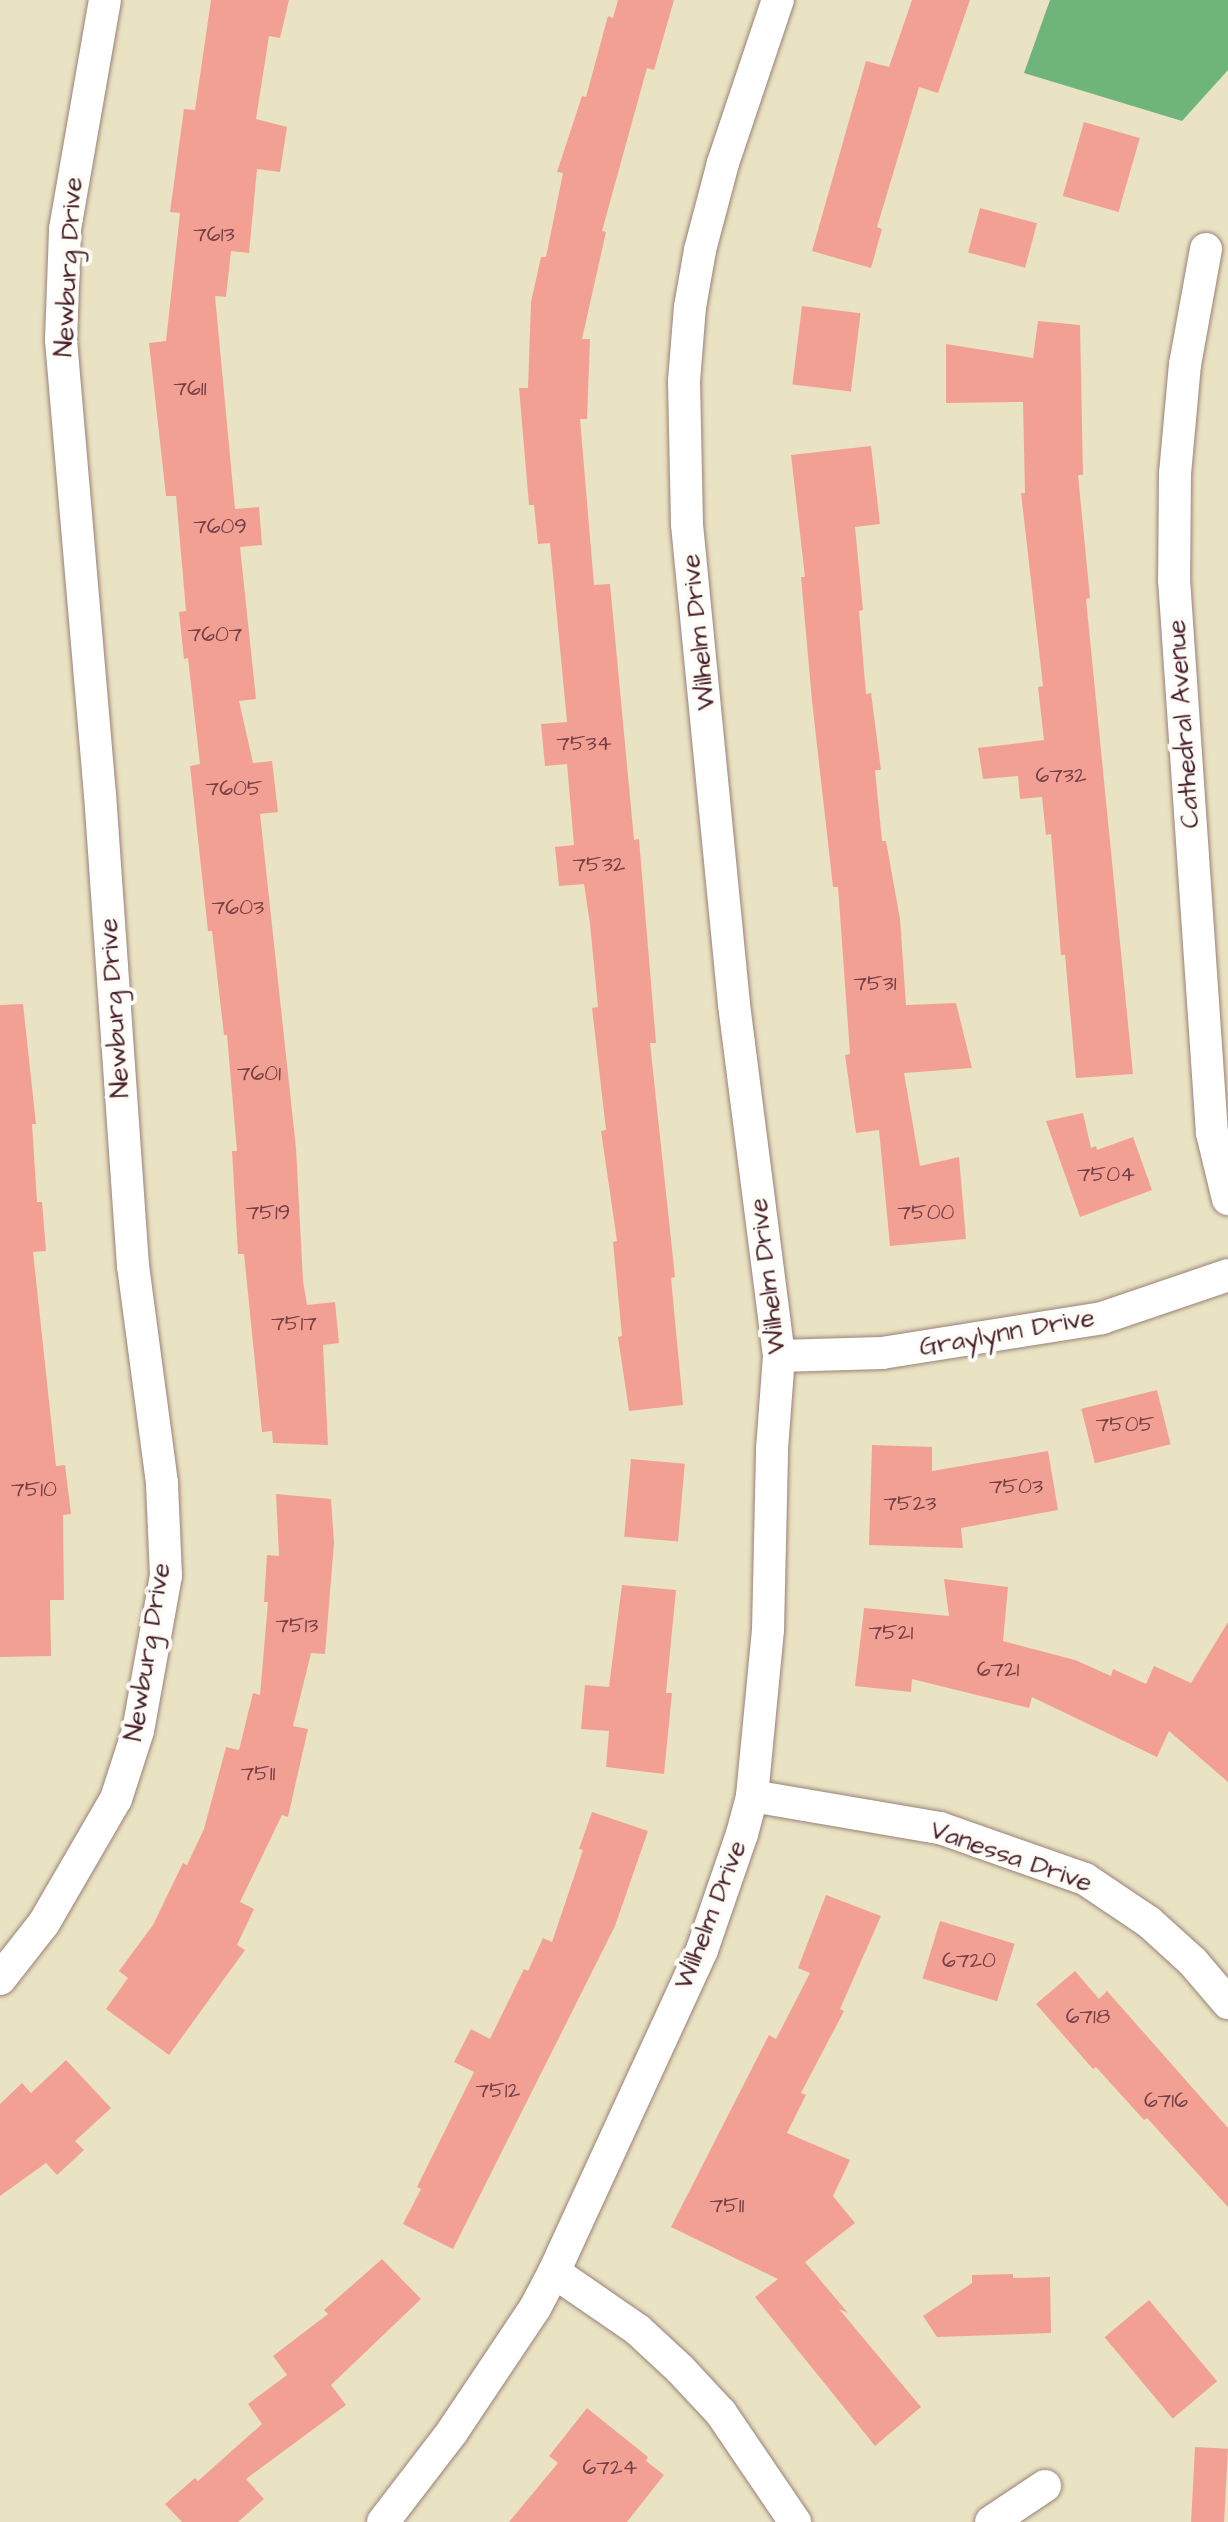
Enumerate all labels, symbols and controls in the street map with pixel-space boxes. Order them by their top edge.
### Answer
street label: Newburg Drive [49,176,89,358]
house number: 7613 [193,222,235,248]
house number: 7611 [174,376,206,402]
house number: 7609 [193,514,247,540]
street label: Wilhelm Drive [675,552,723,712]
street label: Cathedral Avenue [1161,619,1207,829]
house number: 7607 [188,622,242,648]
house number: 7534 [556,731,612,757]
house number: 6732 [1035,763,1087,789]
house number: 7605 [206,776,262,802]
house number: 7532 [573,852,625,878]
house number: 7603 [212,895,264,921]
street label: Newburg Drive [93,917,137,1099]
house number: 7531 [853,971,897,997]
house number: 7601 [237,1061,281,1087]
house number: 7504 [1077,1162,1135,1188]
street label: Wilhelm Drive [743,1196,793,1356]
house number: 7519 [246,1200,290,1226]
house number: 7500 [898,1200,954,1226]
street label: Graylynn Drive [917,1302,1097,1364]
house number: 7517 [271,1311,317,1337]
house number: 7505 [1096,1412,1154,1438]
house number: 7503 [989,1474,1043,1500]
house number: 7510 [11,1477,57,1503]
house number: 7523 [884,1491,936,1517]
street label: Newburg Drive [119,1561,177,1743]
house number: 7513 [275,1613,319,1639]
house number: 7521 [869,1620,913,1646]
house number: 6721 [977,1657,1019,1683]
house number: 7511 [241,1761,275,1787]
street label: Vanessa Drive [926,1815,1096,1899]
street label: Wilhelm Drive [668,1836,754,1994]
house number: 6720 [942,1948,996,1974]
house number: 6718 [1066,2004,1110,2030]
house number: 7512 [476,2078,520,2104]
house number: 6716 [1144,2088,1188,2114]
house number: 7511 [710,2193,744,2219]
house number: 6724 [583,2455,637,2481]

